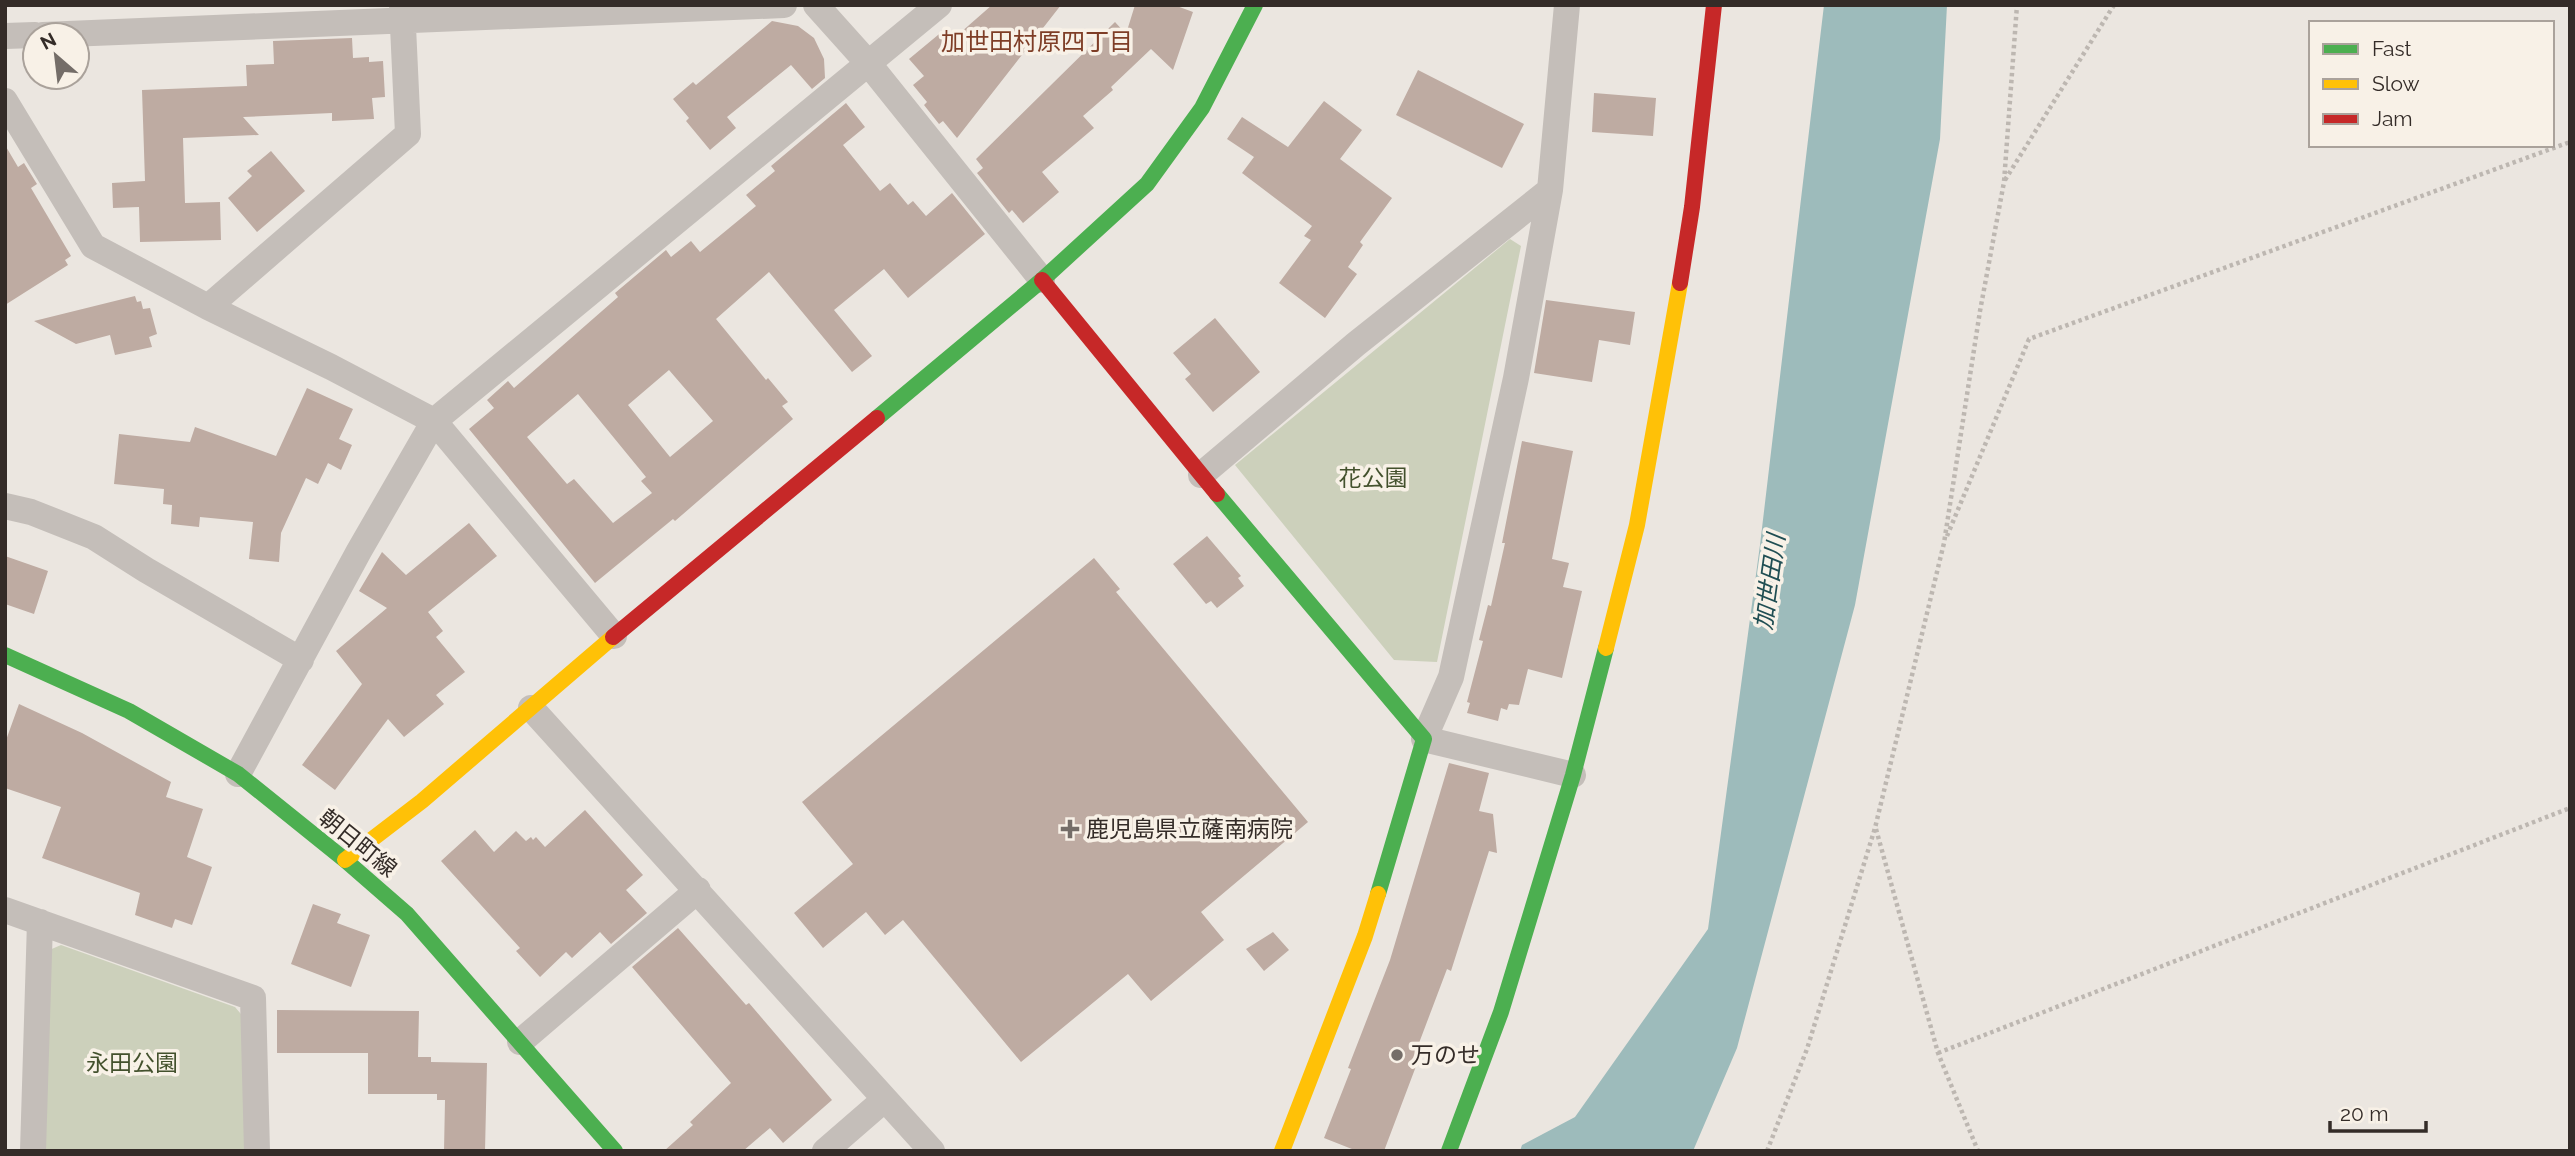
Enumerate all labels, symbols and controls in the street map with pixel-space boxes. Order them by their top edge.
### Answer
north arrow [21,21,91,91]
legend [2309,21,2554,147]
district label: 加世田村原四丁目 [941,27,1133,56]
text: N [36,28,60,54]
text: Fast [2372,36,2412,61]
text: Slow [2372,71,2420,96]
text: Jam [2372,106,2413,131]
park label: 花公園 [1339,464,1408,491]
water label: 加世田川 [1748,529,1791,631]
street label: 朝日町線 [314,803,403,882]
place label: 鹿児島県立薩南病院 [1086,815,1293,842]
marker: 鹿児島県立薩南病院 [1060,819,1080,839]
place label: 万のせ [1411,1041,1480,1068]
marker: 万のせ [1389,1047,1405,1063]
park label: 永田公園 [86,1049,178,1076]
scale bar [2330,1090,2426,1134]
text: 20 m [2340,1101,2388,1126]

